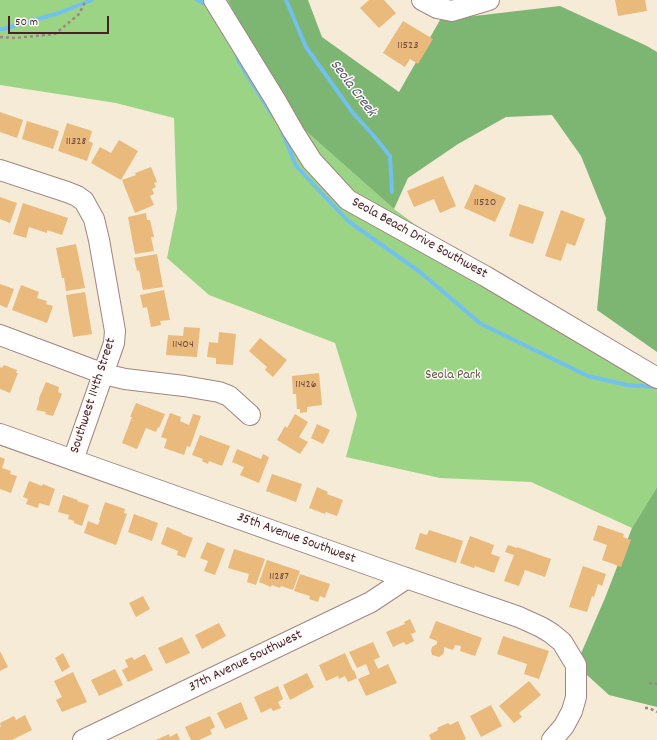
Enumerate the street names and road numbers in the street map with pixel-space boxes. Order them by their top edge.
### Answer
street label: Seola Beach Drive Southwest [348,195,490,283]
street label: Southwest 114th Street [67,336,121,456]
street label: 35th Avenue Southwest [234,510,358,568]
street label: 37th Avenue Southwest [187,627,305,697]

